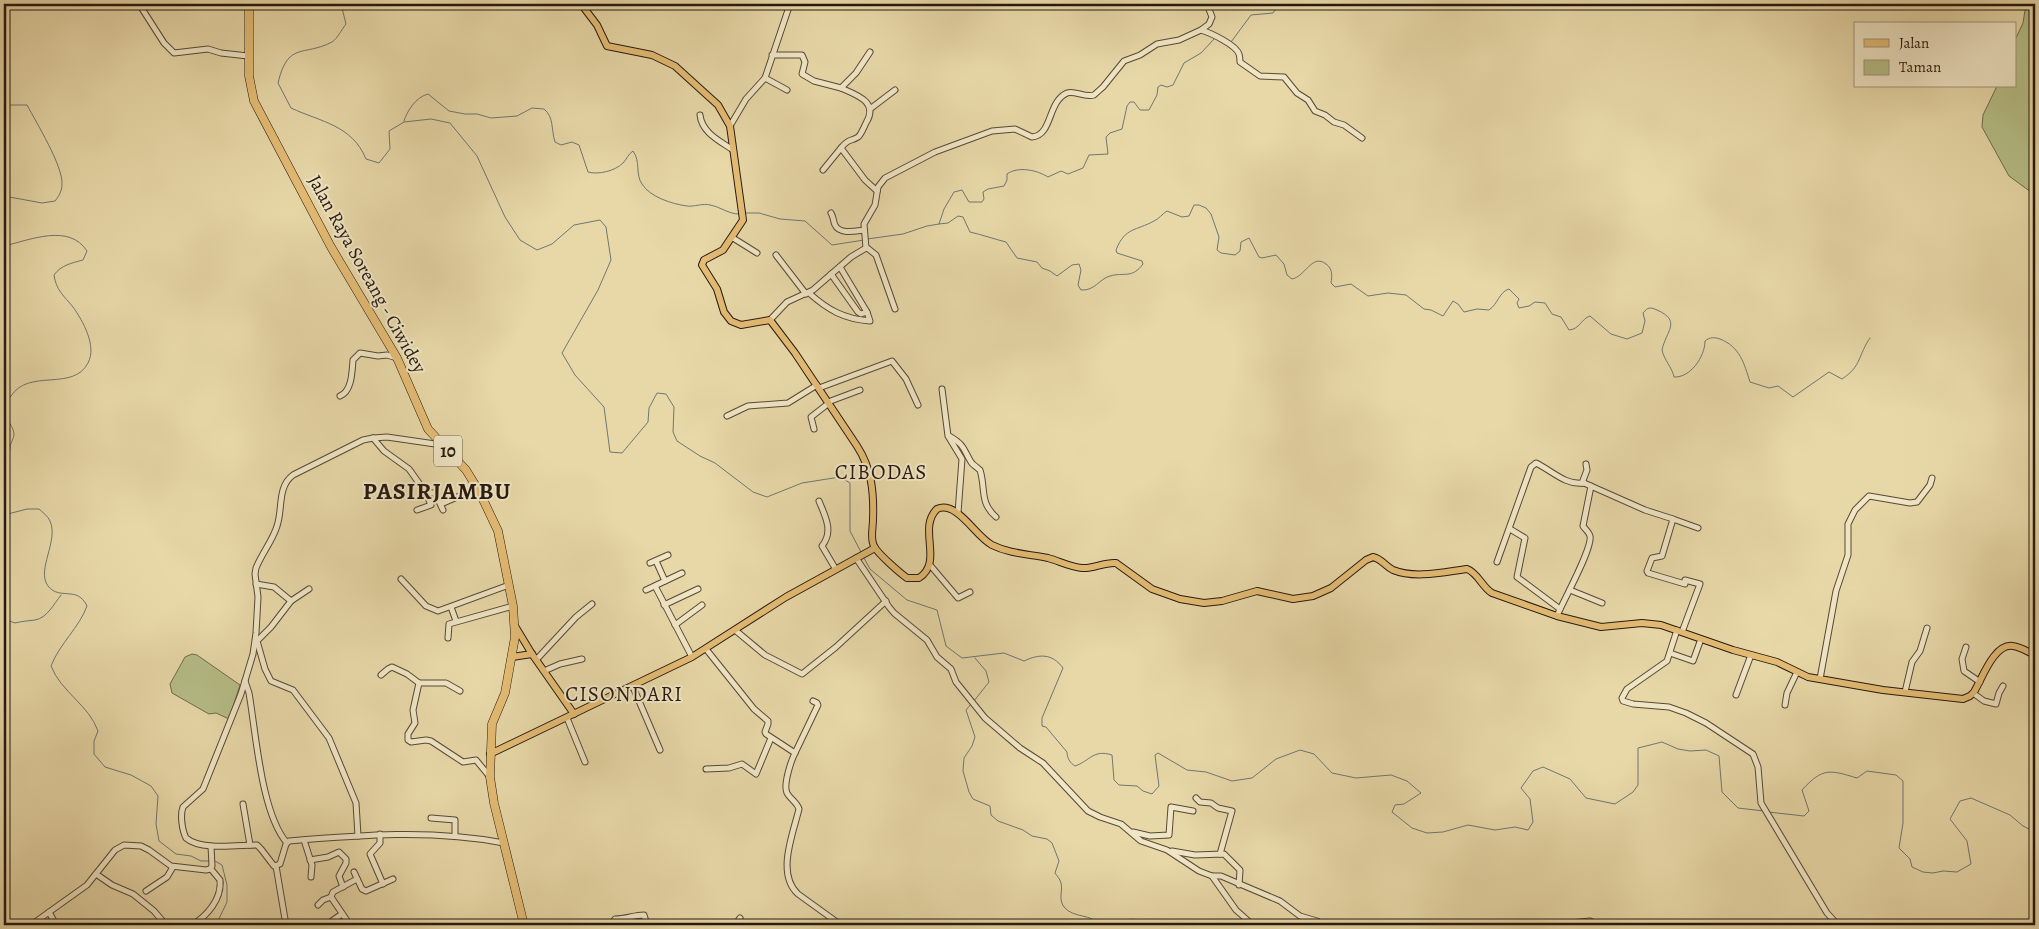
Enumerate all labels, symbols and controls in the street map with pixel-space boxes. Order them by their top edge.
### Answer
legend [1854,22,2016,88]
text: Jalan [1899,33,1929,53]
text: Taman [1899,57,1941,77]
street label: Jalan Raya Soreang - Ciwidey [302,170,433,378]
road number: 10 [434,436,462,466]
district label: CIBODAS [835,458,927,486]
district label: PASIRJAMBU [363,475,511,507]
district label: CISONDARI [565,680,683,708]

